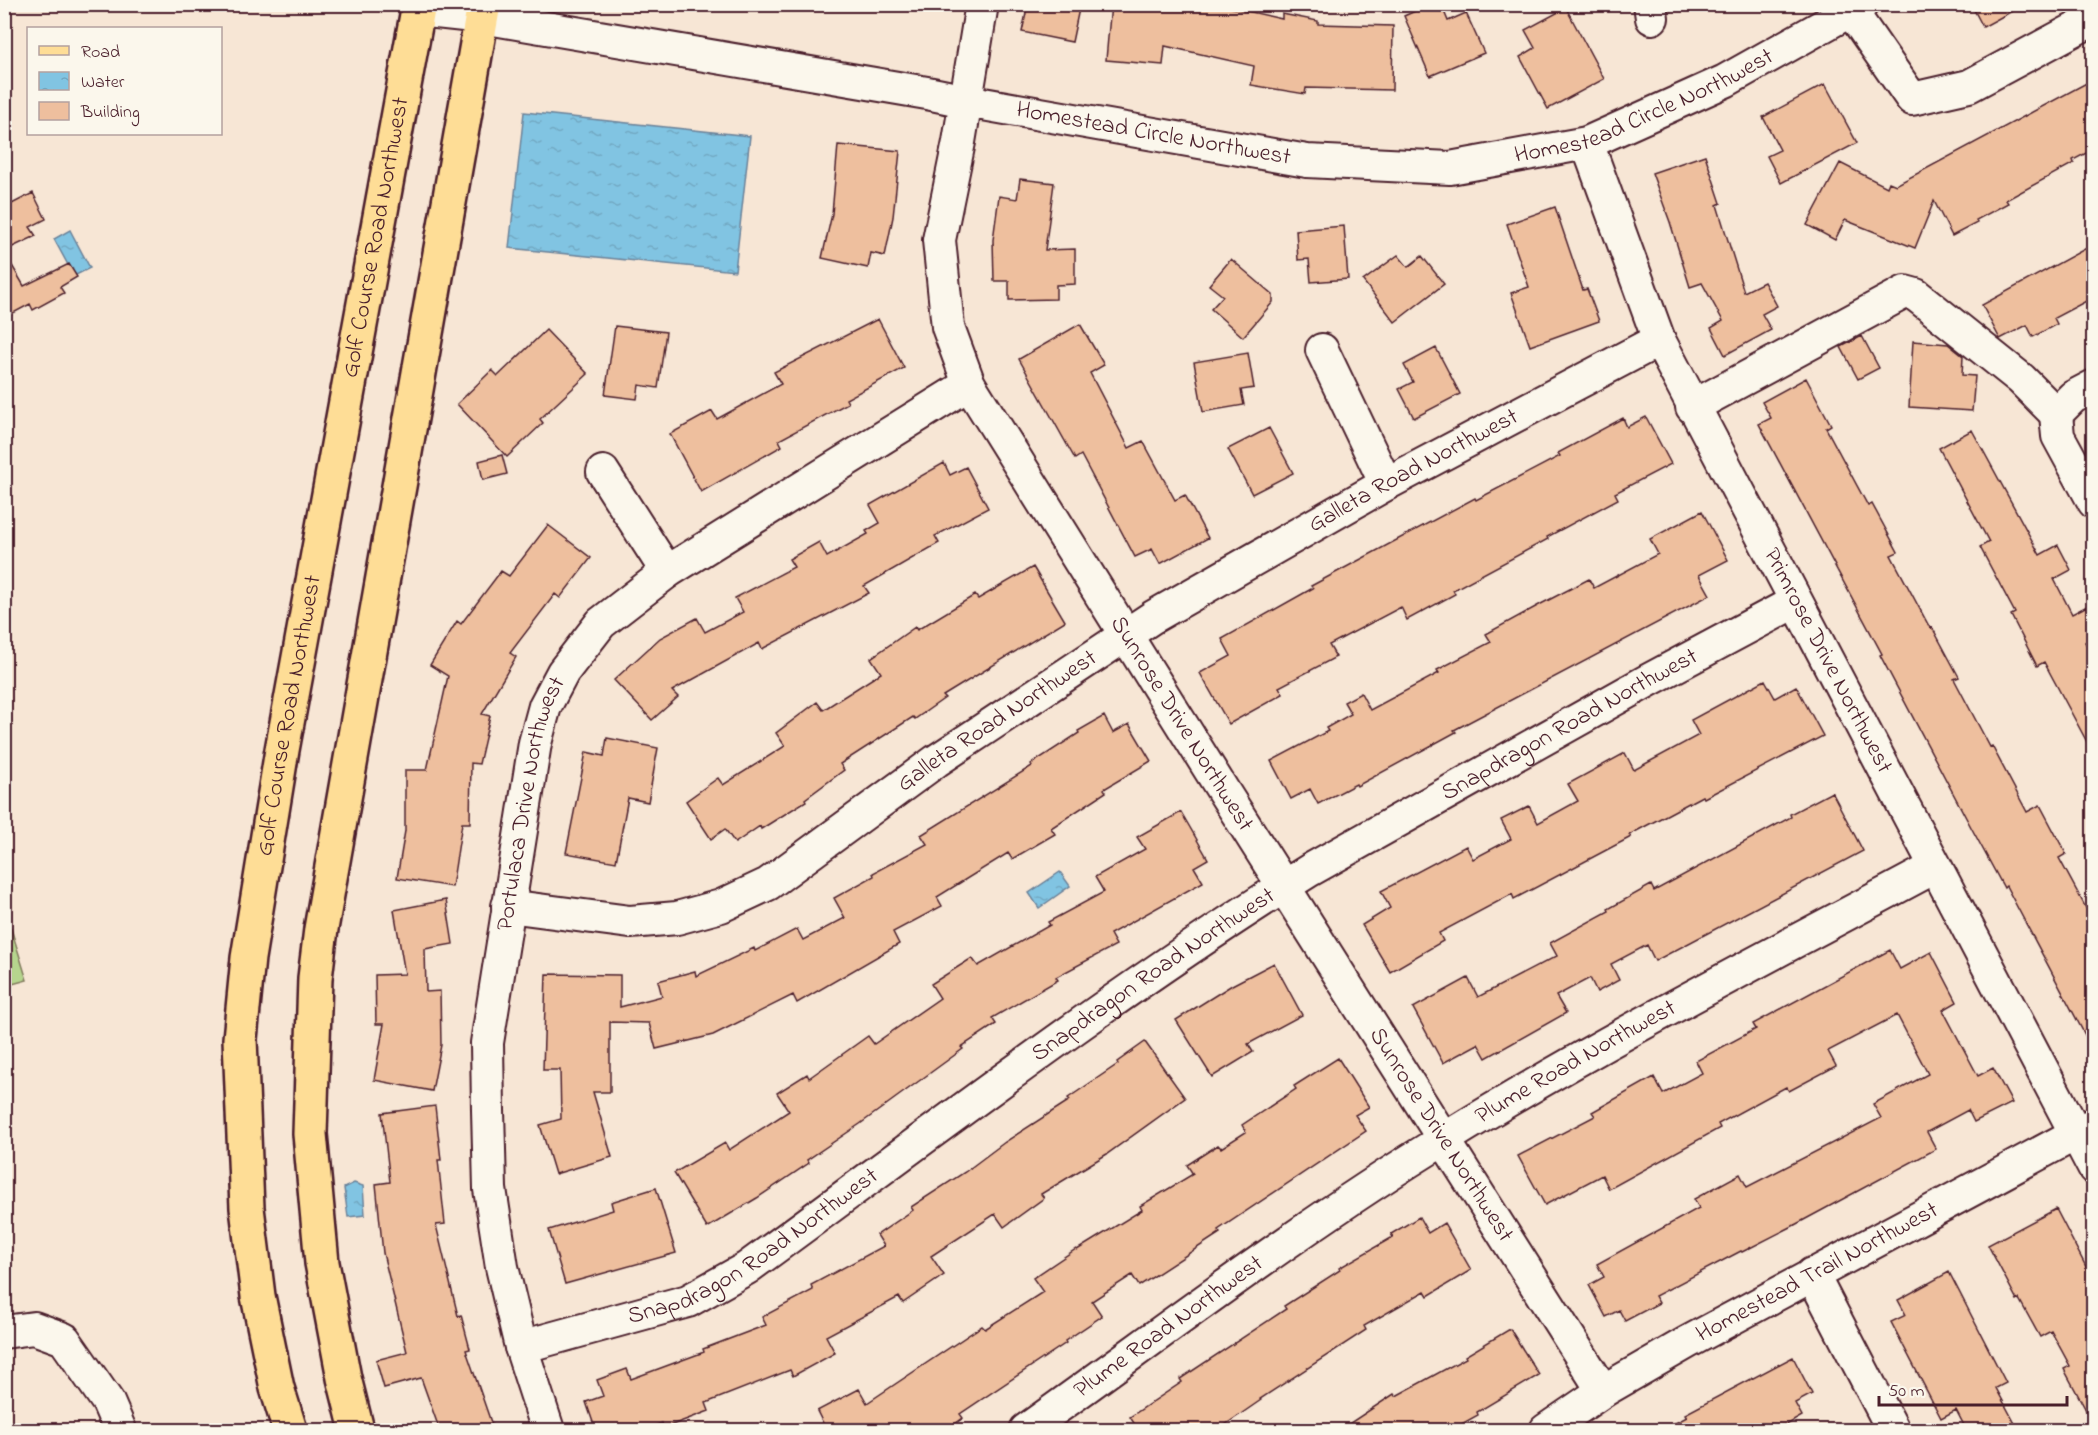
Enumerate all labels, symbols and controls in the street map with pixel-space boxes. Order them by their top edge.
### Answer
legend [27,27,222,135]
text: Road [81,40,120,66]
street label: Homestead Circle Northwest [1512,40,1780,173]
text: Water [81,70,125,96]
street label: Homestead Circle Northwest [1013,93,1294,175]
street label: Golf Course Road Northwest [333,94,419,381]
text: Building [80,100,140,127]
street label: Galleta Road Northwest [1302,400,1525,542]
street label: Primrose Drive Northwest [1754,542,1901,780]
street label: Golf Course Road Northwest [247,572,331,859]
street label: Sunrose Drive Northwest [1101,609,1262,839]
street label: Snapdragon Road Northwest [1435,639,1704,810]
street label: Galleta Road Northwest [890,641,1104,801]
street label: Portulaca Drive Northwest [488,670,575,933]
street label: Snapdragon Road Northwest [1024,879,1282,1071]
street label: Plume Road Northwest [1469,991,1683,1134]
street label: Sunrose Drive Northwest [1360,1021,1522,1249]
street label: Snapdragon Road Northwest [624,1159,886,1334]
street label: Homestead Trail Northwest [1690,1193,1945,1352]
street label: Plume Road Northwest [1067,1247,1271,1407]
scale bar [1879,1369,2066,1407]
text: 50 m [1888,1379,1925,1405]

